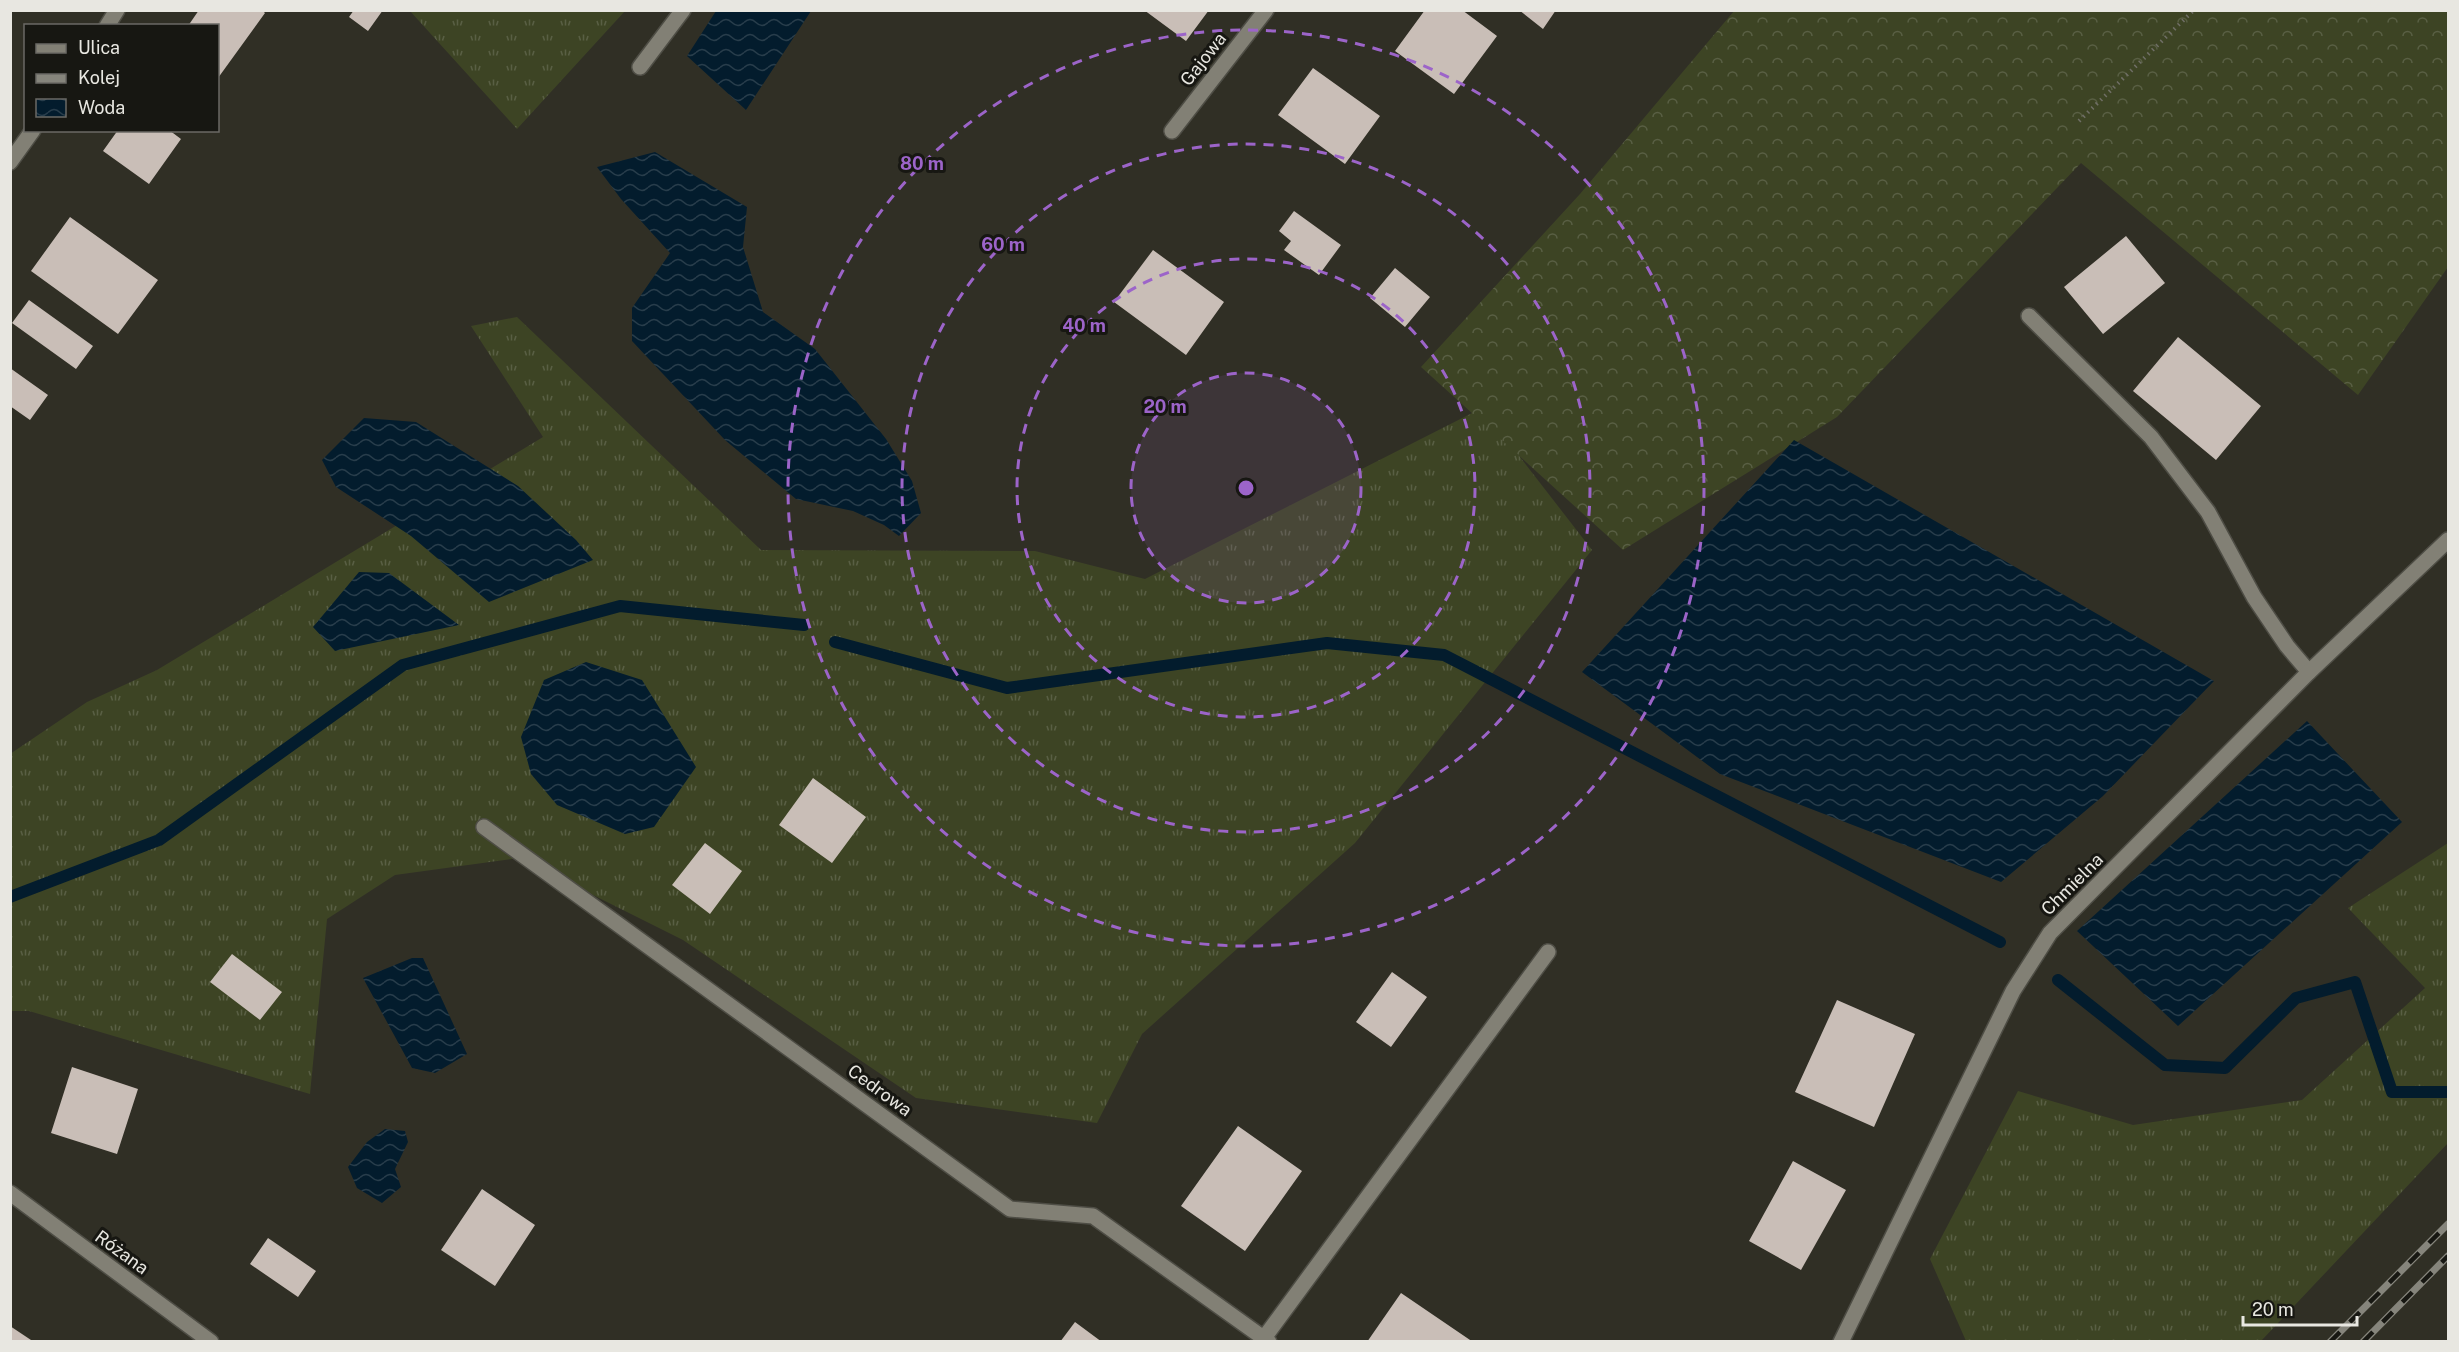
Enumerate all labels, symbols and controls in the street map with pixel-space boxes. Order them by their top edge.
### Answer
legend [24,24,219,132]
street label: Gajowa [1176,28,1230,90]
text: Ulica [78,37,120,58]
text: Kolej [78,67,120,88]
text: Woda [78,97,125,118]
text: 80 m [900,153,944,174]
text: 60 m [981,234,1025,255]
text: 40 m [1062,315,1106,336]
text: 20 m [1143,396,1187,417]
centre of rings [1236,478,1256,498]
street label: Chmielna [2037,849,2107,919]
street label: Cedrowa [844,1060,916,1120]
street label: Różana [91,1226,153,1278]
scale bar [2243,1289,2357,1327]
text: 20 m [2252,1299,2294,1320]

